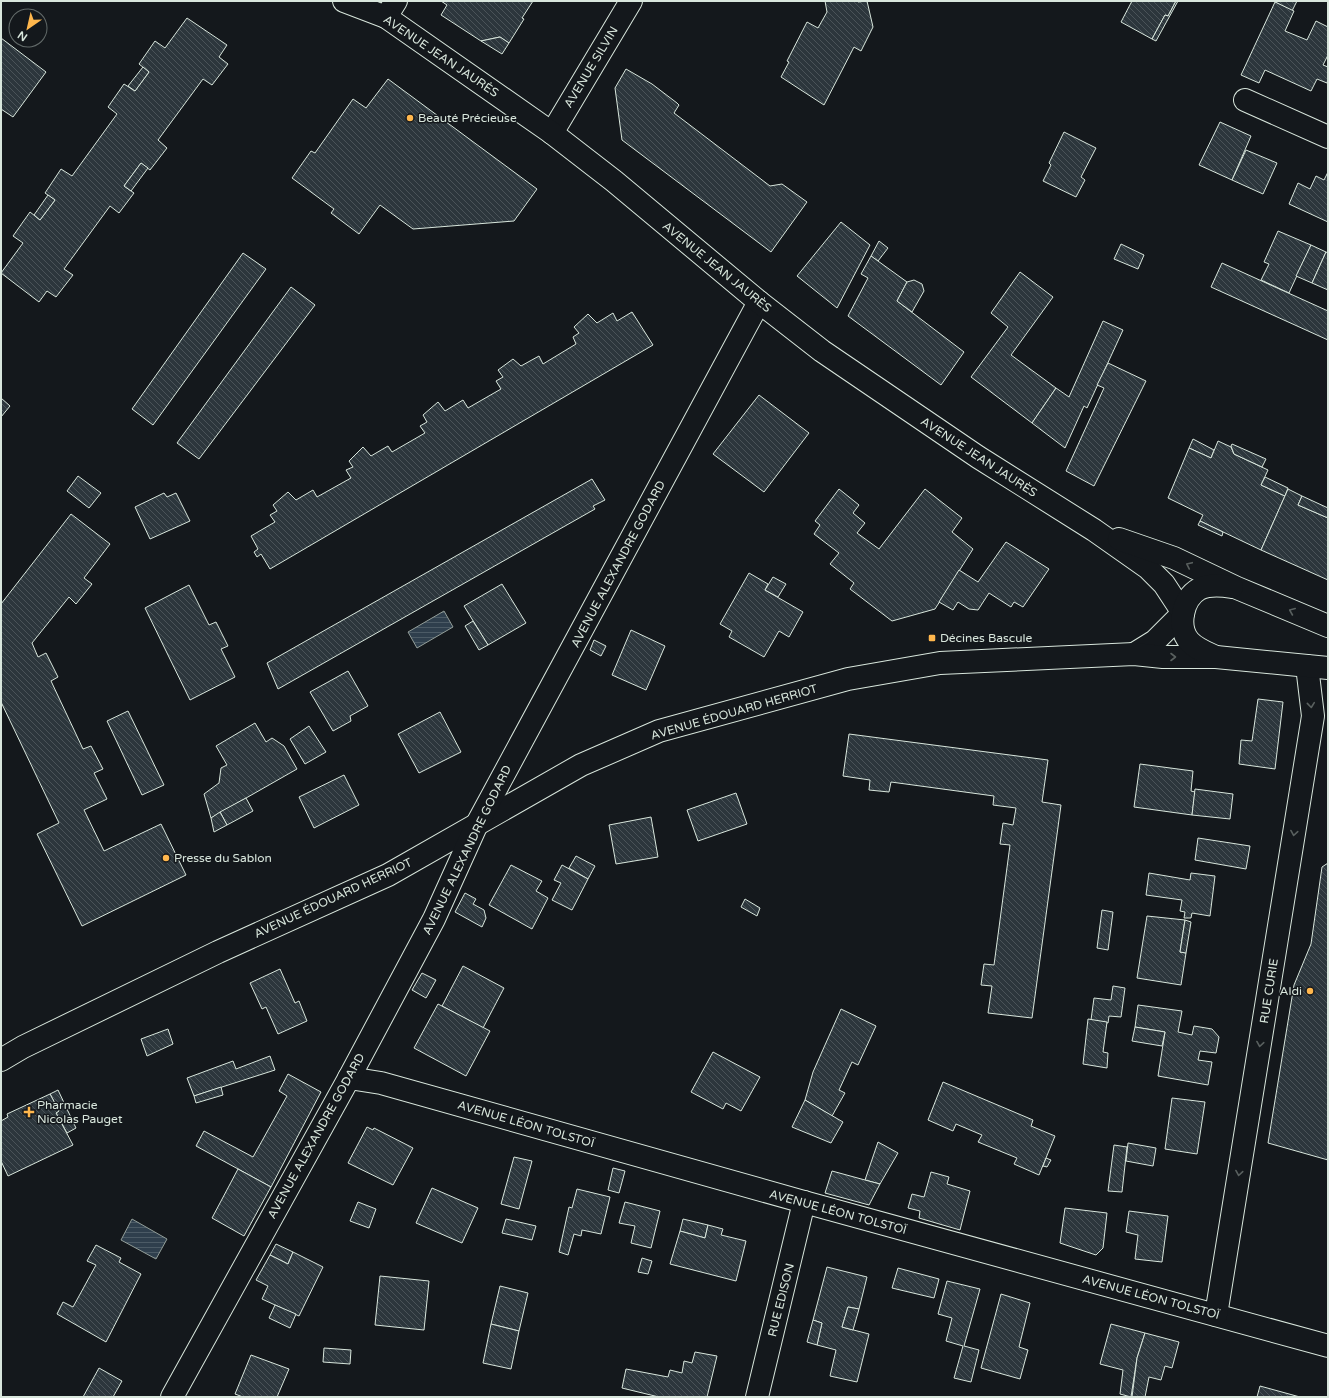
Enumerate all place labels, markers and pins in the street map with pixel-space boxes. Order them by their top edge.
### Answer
place label: Beauté Précieuse [418,111,517,125]
marker: Beauté Précieuse [405,113,415,123]
place label: Décines Bascule [940,631,1032,645]
marker: Décines Bascule [927,633,937,643]
place label: Presse du Sablon [174,851,272,865]
marker: Presse du Sablon [161,853,171,863]
place label: Aldi [1280,984,1302,998]
marker: Aldi [1305,986,1315,996]
place label: Pharmacie Nicolas Pauget [37,1098,123,1126]
marker: Pharmacie Nicolas Pauget [24,1107,34,1117]

